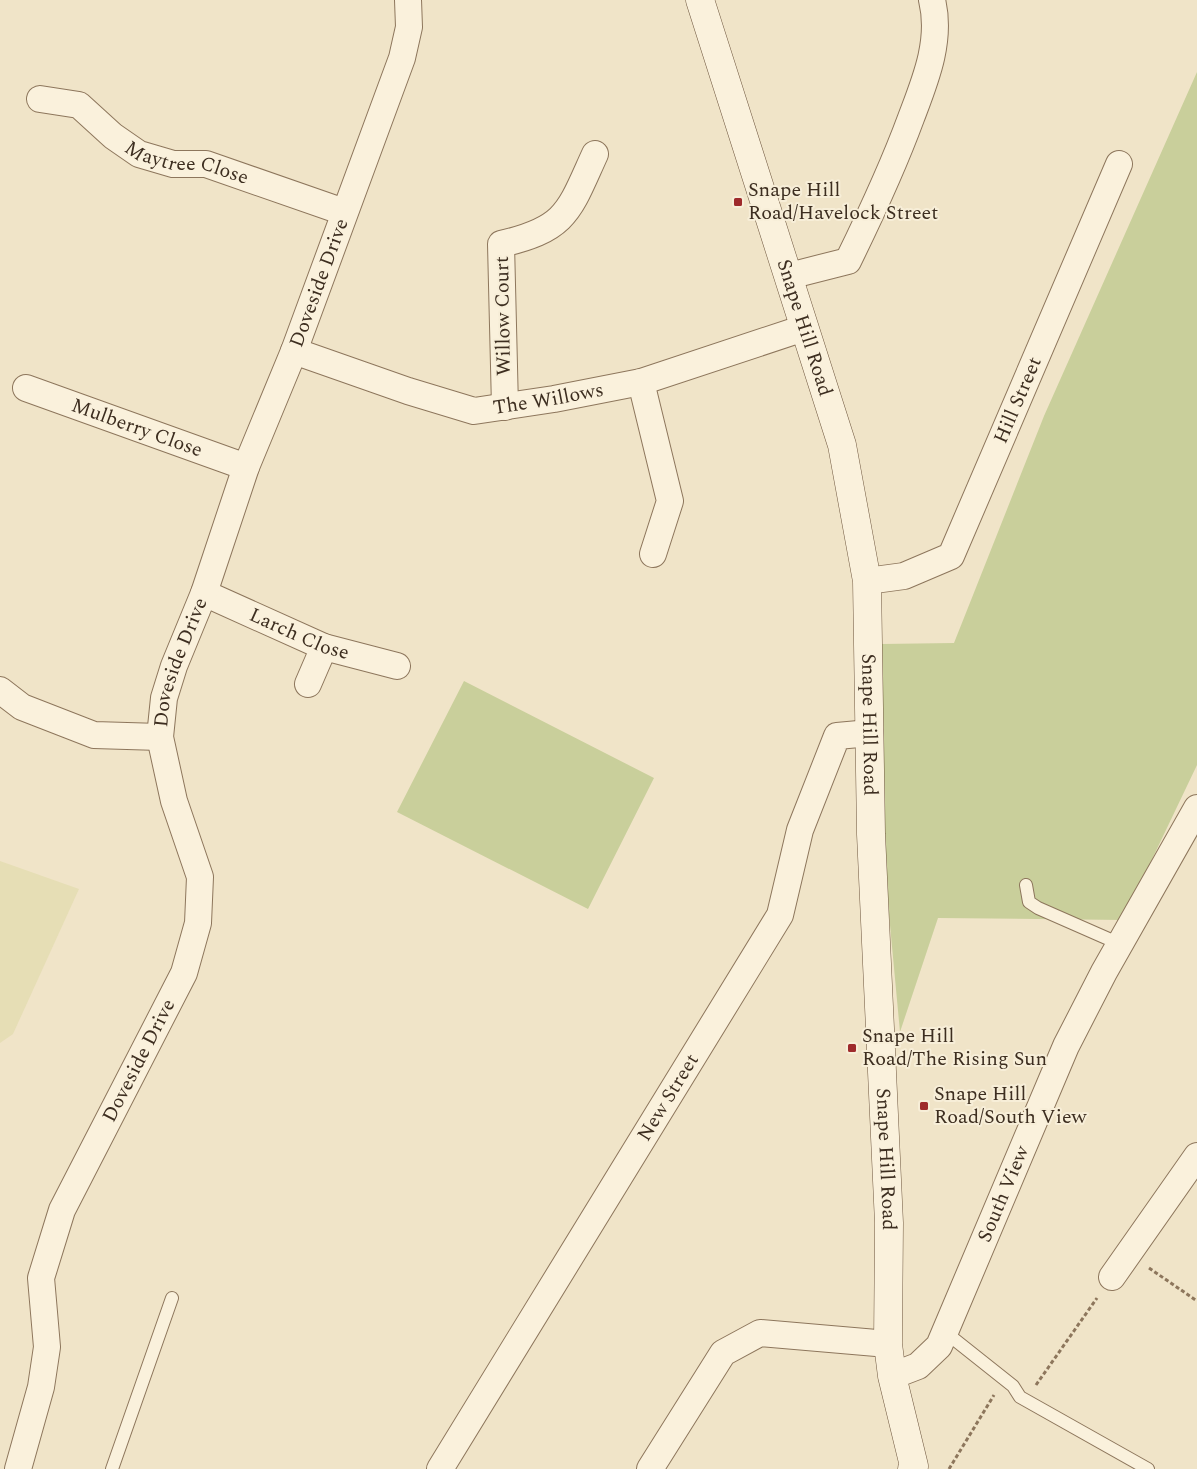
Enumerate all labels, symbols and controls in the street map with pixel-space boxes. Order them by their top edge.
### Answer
street label: Maytree Close [118,133,253,193]
place label: Snape Hill Road/Havelock Street [748,175,938,228]
marker: Snape Hill Road/Havelock Street [732,196,744,208]
street label: Doveside Drive [282,214,357,352]
street label: Snape Hill Road [769,255,841,400]
street label: Willow Court [487,256,519,376]
street label: Hill Street [986,352,1050,448]
street label: The Willows [491,375,606,423]
street label: Mulberry Close [67,391,207,465]
street label: Doveside Drive [146,593,215,729]
street label: Larch Close [244,600,352,668]
street label: Snape Hill Road [853,653,885,796]
street label: Doveside Drive [95,994,183,1128]
place label: Snape Hill Road/The Rising Sun [862,1021,1047,1074]
marker: Snape Hill Road/The Rising Sun [846,1042,858,1054]
street label: New Street [630,1048,707,1147]
place label: Snape Hill Road/South View [934,1079,1088,1132]
street label: Snape Hill Road [868,1087,904,1231]
marker: Snape Hill Road/South View [918,1100,930,1112]
street label: South View [970,1140,1038,1247]

